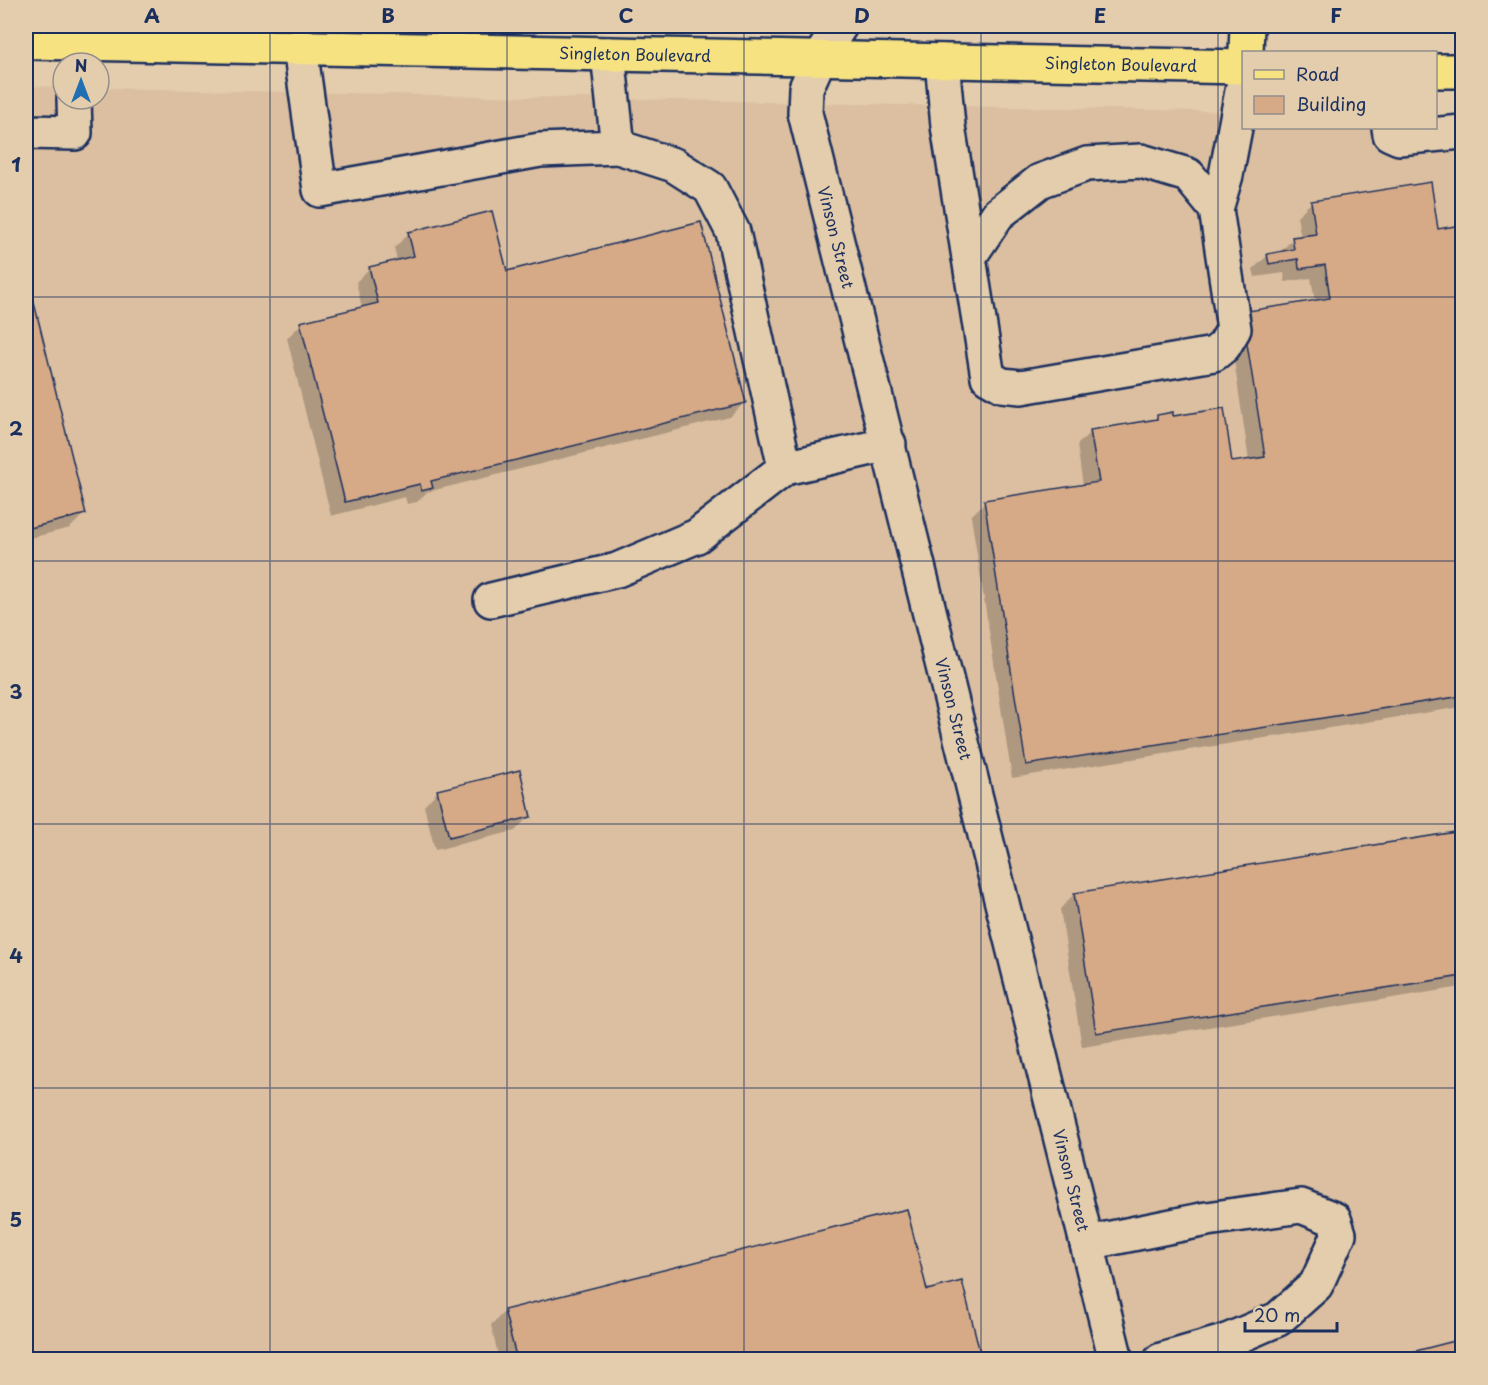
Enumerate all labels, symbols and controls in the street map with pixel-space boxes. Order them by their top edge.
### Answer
text: A [144,0,160,30]
text: B [381,0,395,30]
text: C [618,0,634,30]
text: D [854,0,870,30]
text: E [1094,0,1106,30]
text: F [1330,0,1342,30]
street label: Singleton Boulevard [559,40,711,67]
street label: Singleton Boulevard [1044,50,1197,77]
north arrow [51,51,111,111]
legend [1242,51,1437,129]
text: N [75,53,87,77]
text: Road [1296,60,1340,87]
text: Building [1296,90,1366,117]
text: 1 [11,149,21,179]
street label: Vinson Street [813,183,861,291]
text: 2 [9,413,23,443]
street label: Vinson Street [930,655,979,763]
text: 3 [9,676,23,706]
text: 4 [9,940,23,970]
street label: Vinson Street [1048,1126,1097,1234]
text: 5 [10,1204,22,1234]
scale bar [1245,1295,1336,1333]
text: 20 m [1254,1301,1300,1328]

